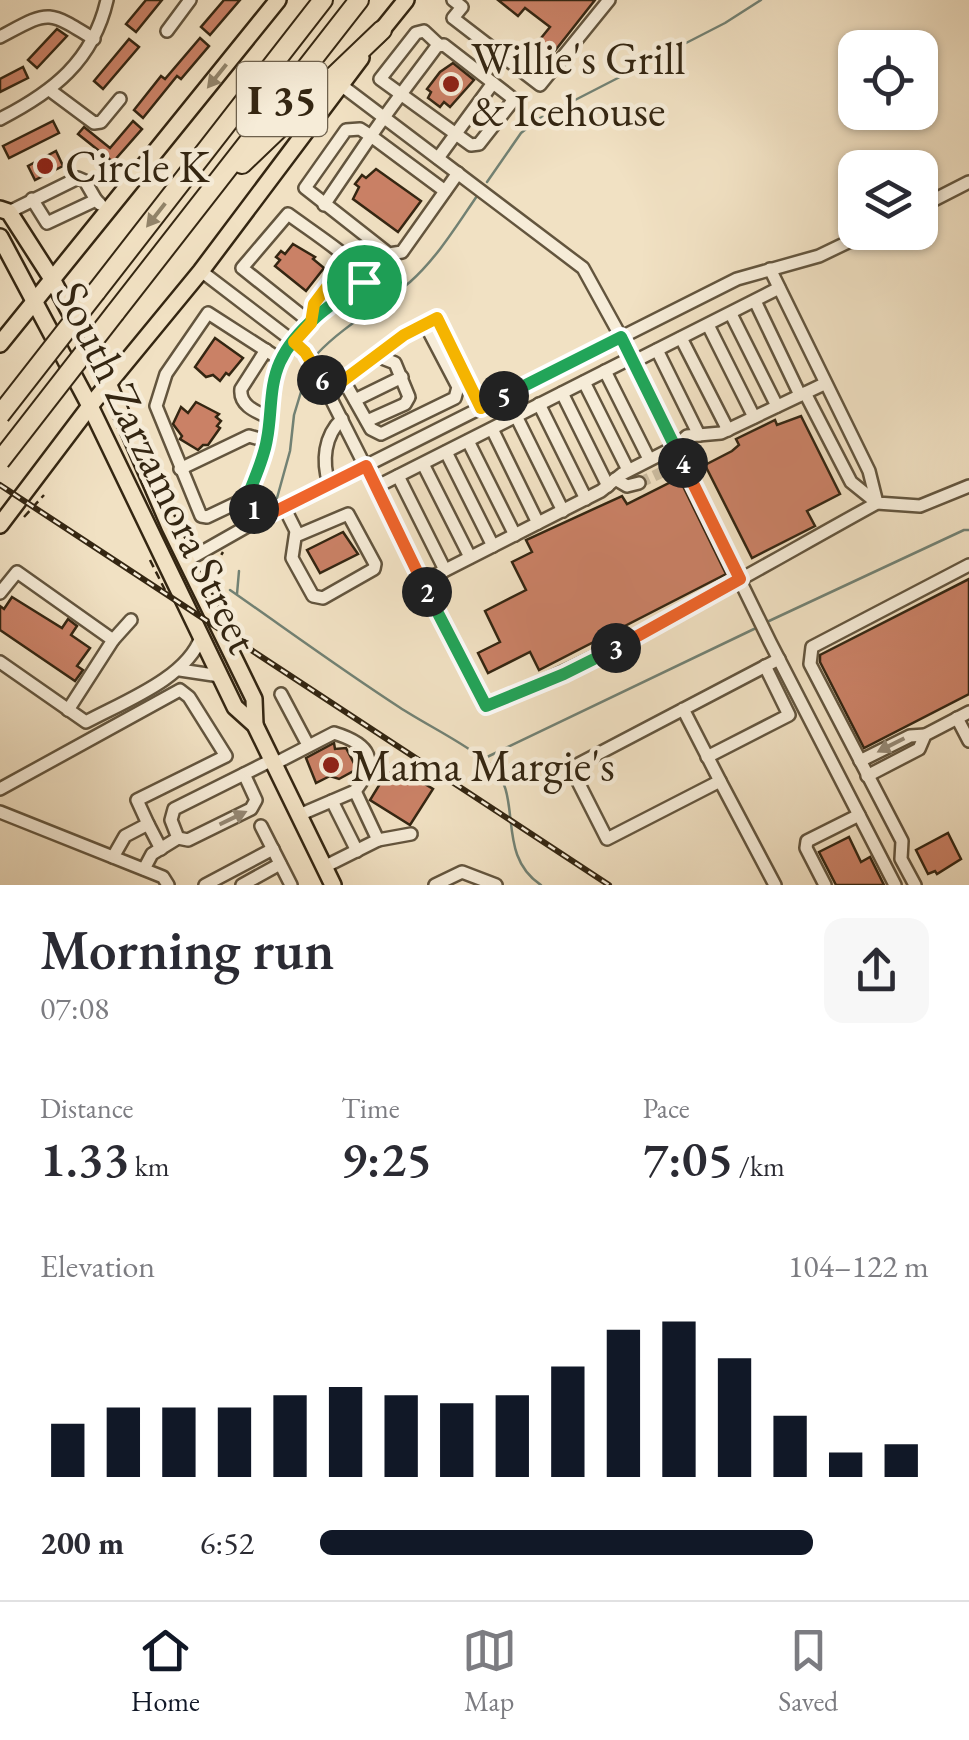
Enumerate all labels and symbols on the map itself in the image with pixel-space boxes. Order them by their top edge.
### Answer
place label: Willie's Grill & Icehouse [471,29,686,139]
road number: I 35 [237,62,327,136]
one-way arrow [207,63,228,88]
marker: Willie's Grill & Icehouse [440,73,462,95]
place label: Circle K [65,137,210,195]
marker: Circle K [34,155,56,177]
one-way arrow [146,202,167,228]
pin [322,240,407,325]
street label: South Zarzamora Street [43,272,273,662]
pin: 6 [297,355,347,405]
pin: 5 [479,371,529,421]
pin: 4 [658,438,708,488]
pin: 1 [229,484,279,534]
pin: 2 [402,567,452,617]
pin: 3 [591,623,641,673]
place label: Mama Margie's [351,736,615,794]
one-way arrow [877,736,906,753]
marker: Mama Margie's [320,754,342,776]
one-way arrow [218,810,247,827]

